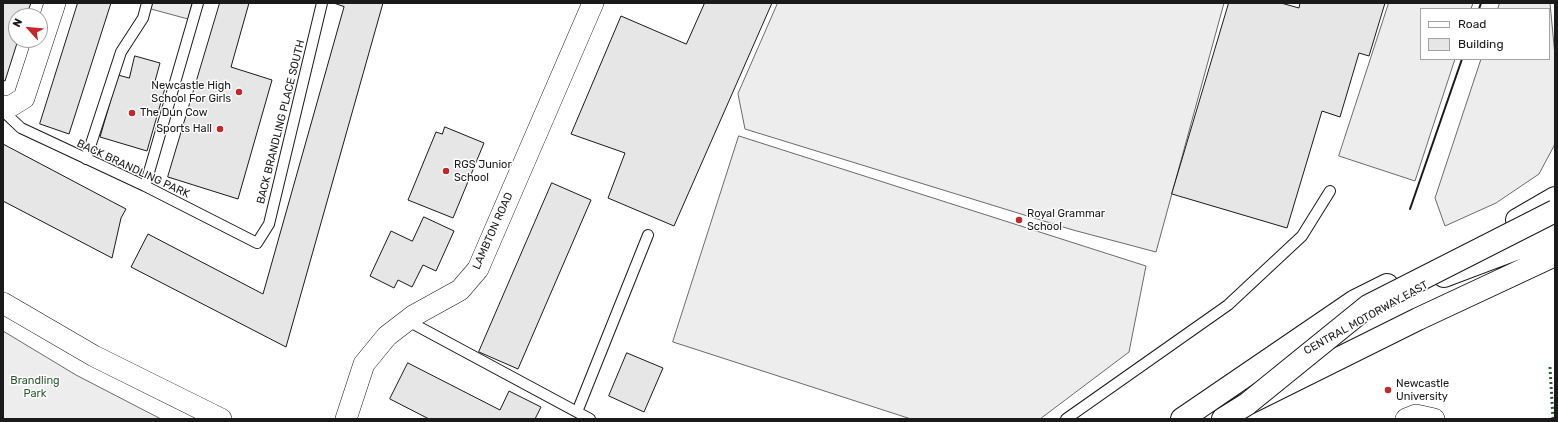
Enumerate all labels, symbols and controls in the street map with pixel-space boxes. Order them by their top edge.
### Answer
north arrow [8,8,48,48]
legend [1420,8,1550,60]
text: N [10,16,25,29]
text: Road [1458,17,1486,31]
text: Building [1458,37,1504,51]
street label: BACK BRANDLING PLACE SOUTH [254,39,308,205]
place label: Newcastle High School For Girls [151,79,231,105]
marker: Newcastle High School For Girls [234,87,244,97]
place label: The Dun Cow [140,106,208,120]
marker: The Dun Cow [127,108,137,118]
place label: Sports Hall [156,122,212,136]
marker: Sports Hall [215,124,225,134]
street label: BACK BRANDLING PARK [74,137,192,201]
place label: RGS Junior School [454,158,512,184]
marker: RGS Junior School [441,166,451,176]
street label: LAMBTON ROAD [470,190,516,272]
place label: Royal Grammar School [1027,207,1105,233]
marker: Royal Grammar School [1014,215,1024,225]
street label: CENTRAL MOTORWAY EAST [1301,278,1431,358]
park label: Brandling Park [10,374,60,400]
place label: Newcastle University [1396,377,1449,403]
marker: Newcastle University [1383,385,1393,395]

